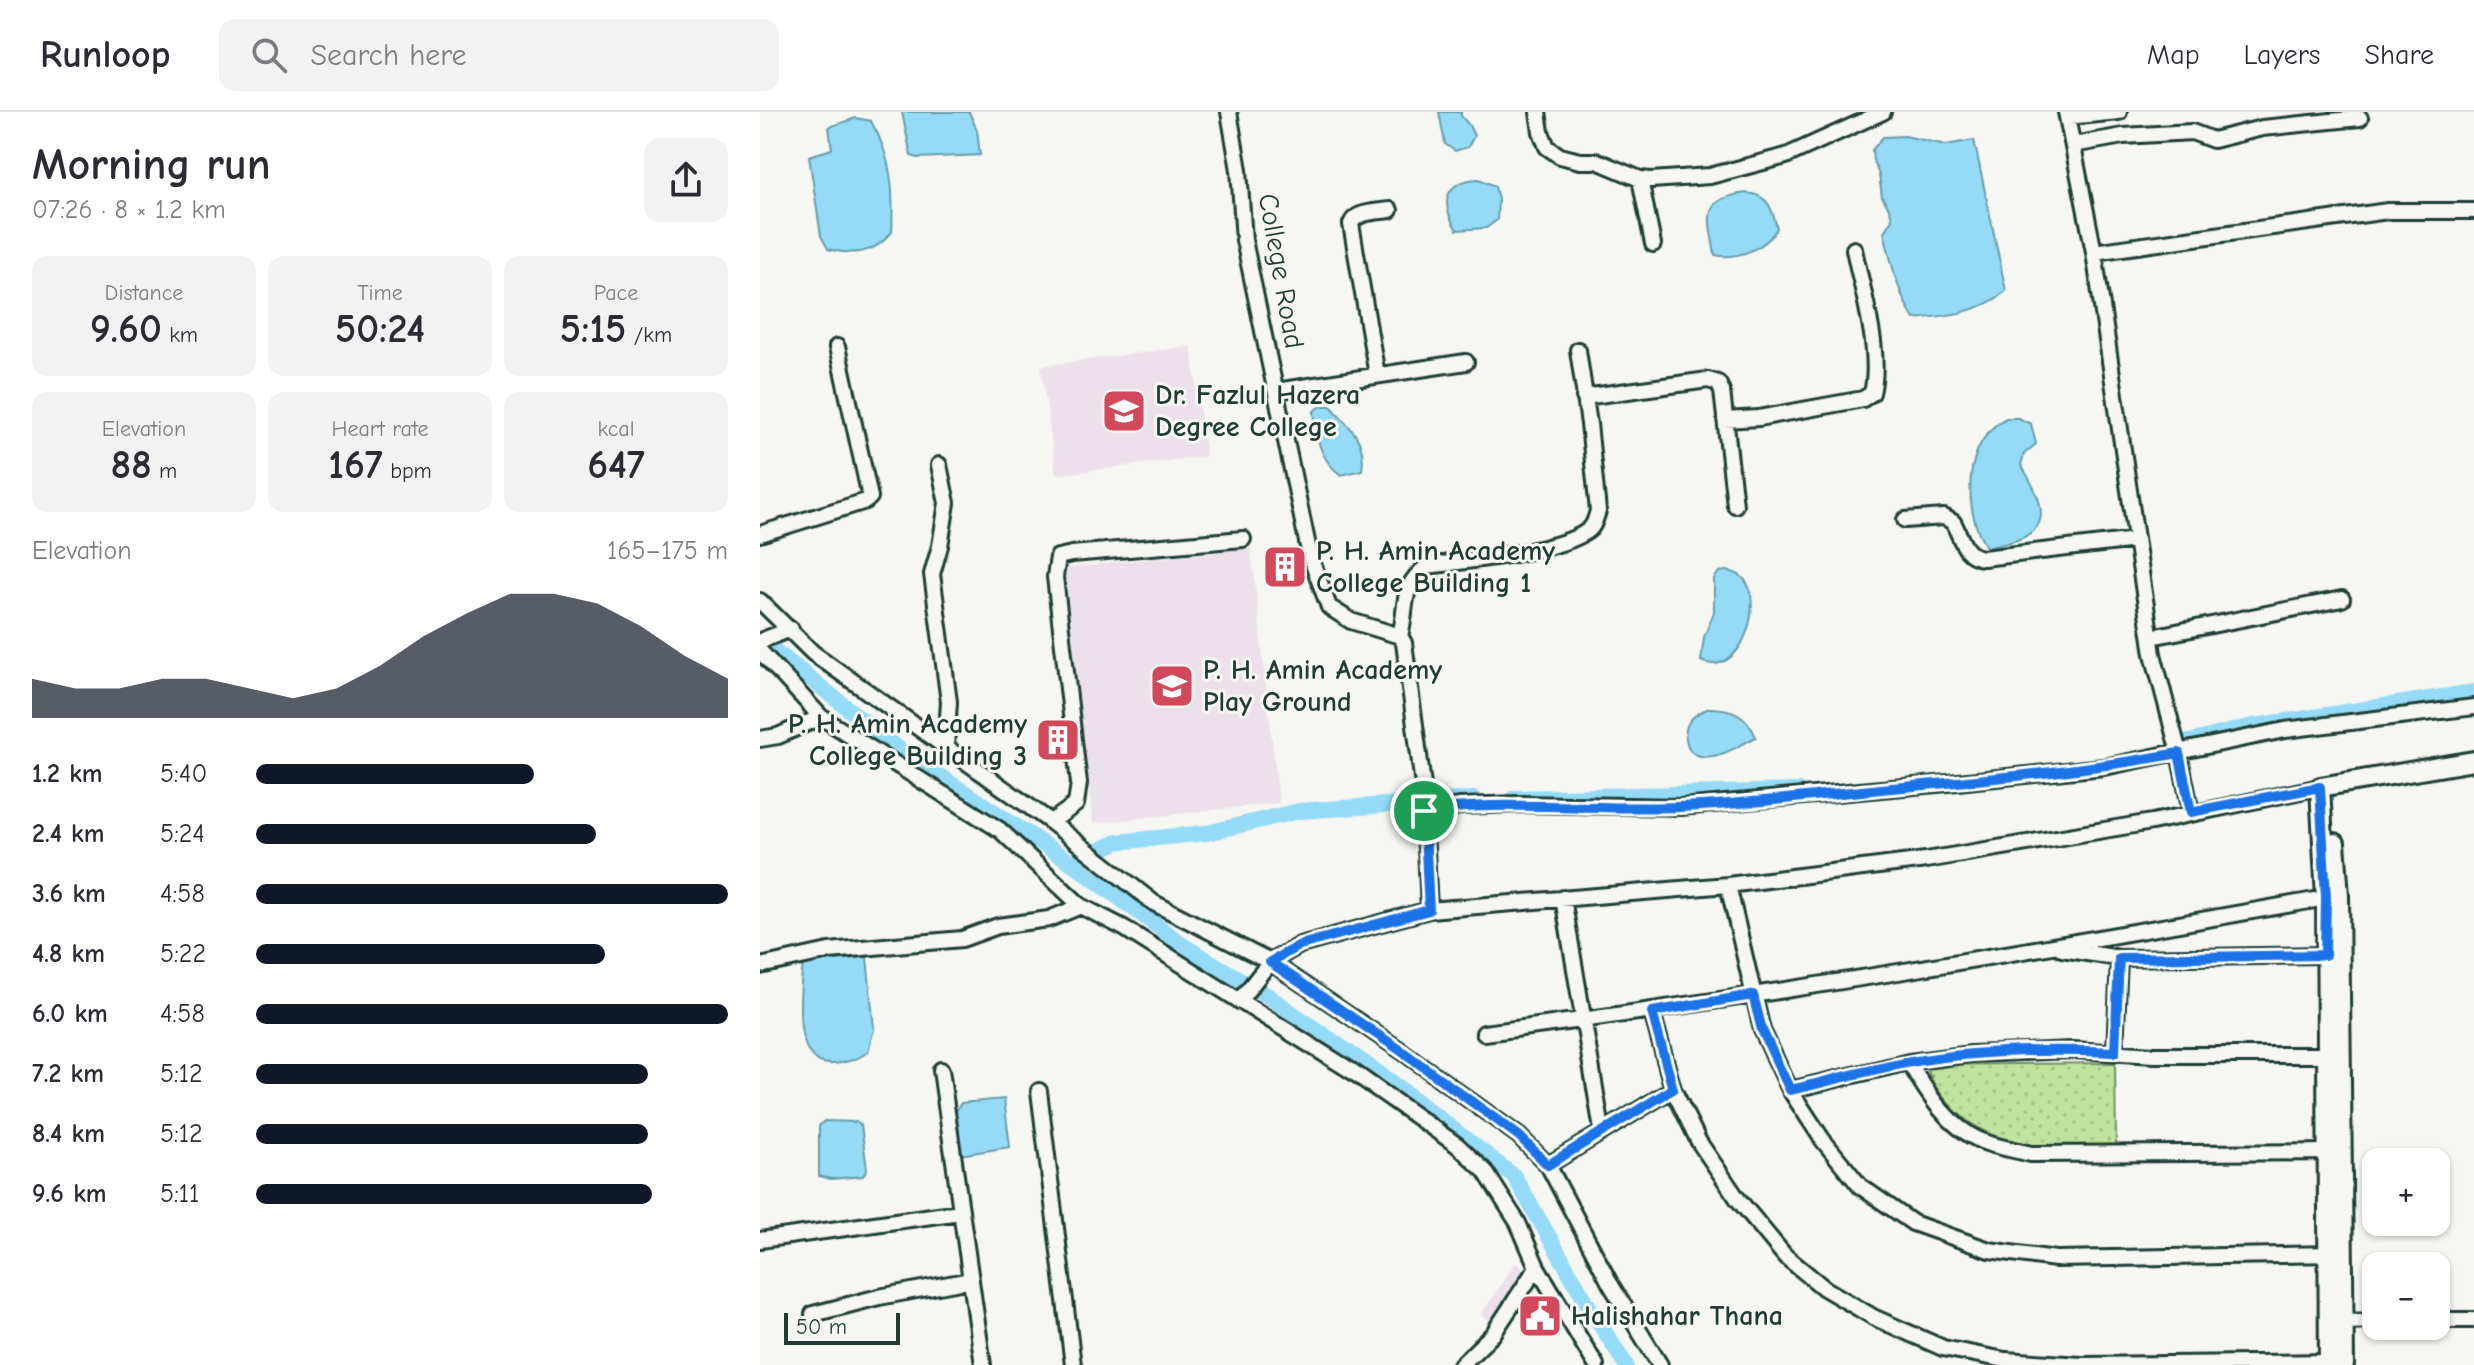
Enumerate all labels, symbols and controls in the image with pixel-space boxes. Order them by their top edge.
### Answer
search box [219,19,779,91]
text: Runloop [40,33,171,77]
icon: search [247,33,291,77]
text: Search here [311,38,467,73]
text: Map [2147,39,2200,71]
text: Layers [2244,39,2320,71]
text: Share [2364,39,2434,71]
button: share [644,138,728,222]
text: Morning run [32,139,271,190]
street label: College Road [1252,191,1310,351]
text: 07:26 · 8 × 1.2 km [32,195,226,225]
text: Distance [105,280,183,306]
text: Time [357,280,403,306]
text: Pace [594,280,638,306]
text: 9.60 [90,306,162,352]
text: 50:24 [335,306,425,352]
text: 5:15 [560,306,626,352]
text: km [162,322,198,348]
text: /km [626,322,672,348]
place label: Dr. Fazlul Hazera Degree College [1155,379,1360,443]
school or university icon: Dr. Fazlul Hazera Degree College [1100,387,1148,435]
text: Elevation [102,416,186,442]
text: Heart rate [332,416,429,442]
text: kcal [598,416,634,442]
text: 88 [111,442,152,488]
text: 167 [328,442,383,488]
text: 647 [587,442,645,488]
text: m [152,458,177,484]
text: bpm [383,458,432,484]
place label: P. H. Amin Academy College Building 1 [1316,535,1555,599]
text: Elevation [32,536,132,566]
text: 165–175 m [607,536,728,566]
building icon: P. H. Amin Academy College Building 1 [1261,543,1309,591]
place label: P. H. Amin Academy Play Ground [1203,654,1442,718]
school or university icon: P. H. Amin Academy Play Ground [1148,662,1196,710]
place label: P. H. Amin Academy College Building 3 [788,708,1027,772]
building icon: P. H. Amin Academy College Building 3 [1034,716,1082,764]
text: 1.2 km [32,759,103,789]
text: 5:40 [160,759,207,789]
pin [1390,777,1458,845]
icon: arrive [1402,789,1446,833]
text: 2.4 km [32,819,104,849]
text: 5:24 [160,819,205,849]
text: 3.6 km [32,879,106,909]
text: 4:58 [160,879,205,909]
text: 4.8 km [32,939,105,969]
text: 5:22 [160,939,206,969]
text: 6.0 km [32,999,108,1029]
text: 4:58 [160,999,205,1029]
text: 7.2 km [32,1059,104,1089]
text: 5:12 [160,1059,203,1089]
text: 8.4 km [32,1119,105,1149]
text: 5:12 [160,1119,203,1149]
map controls [2362,1148,2450,1340]
button: + [2362,1148,2450,1236]
text: 9.6 km [32,1179,107,1209]
text: 5:11 [160,1179,199,1209]
button: − [2362,1252,2450,1340]
public building icon: Halishahar Thana [1516,1292,1564,1340]
place label: Halishahar Thana [1571,1300,1783,1332]
scale bar [784,1309,900,1345]
text: 50 m [796,1314,847,1340]

